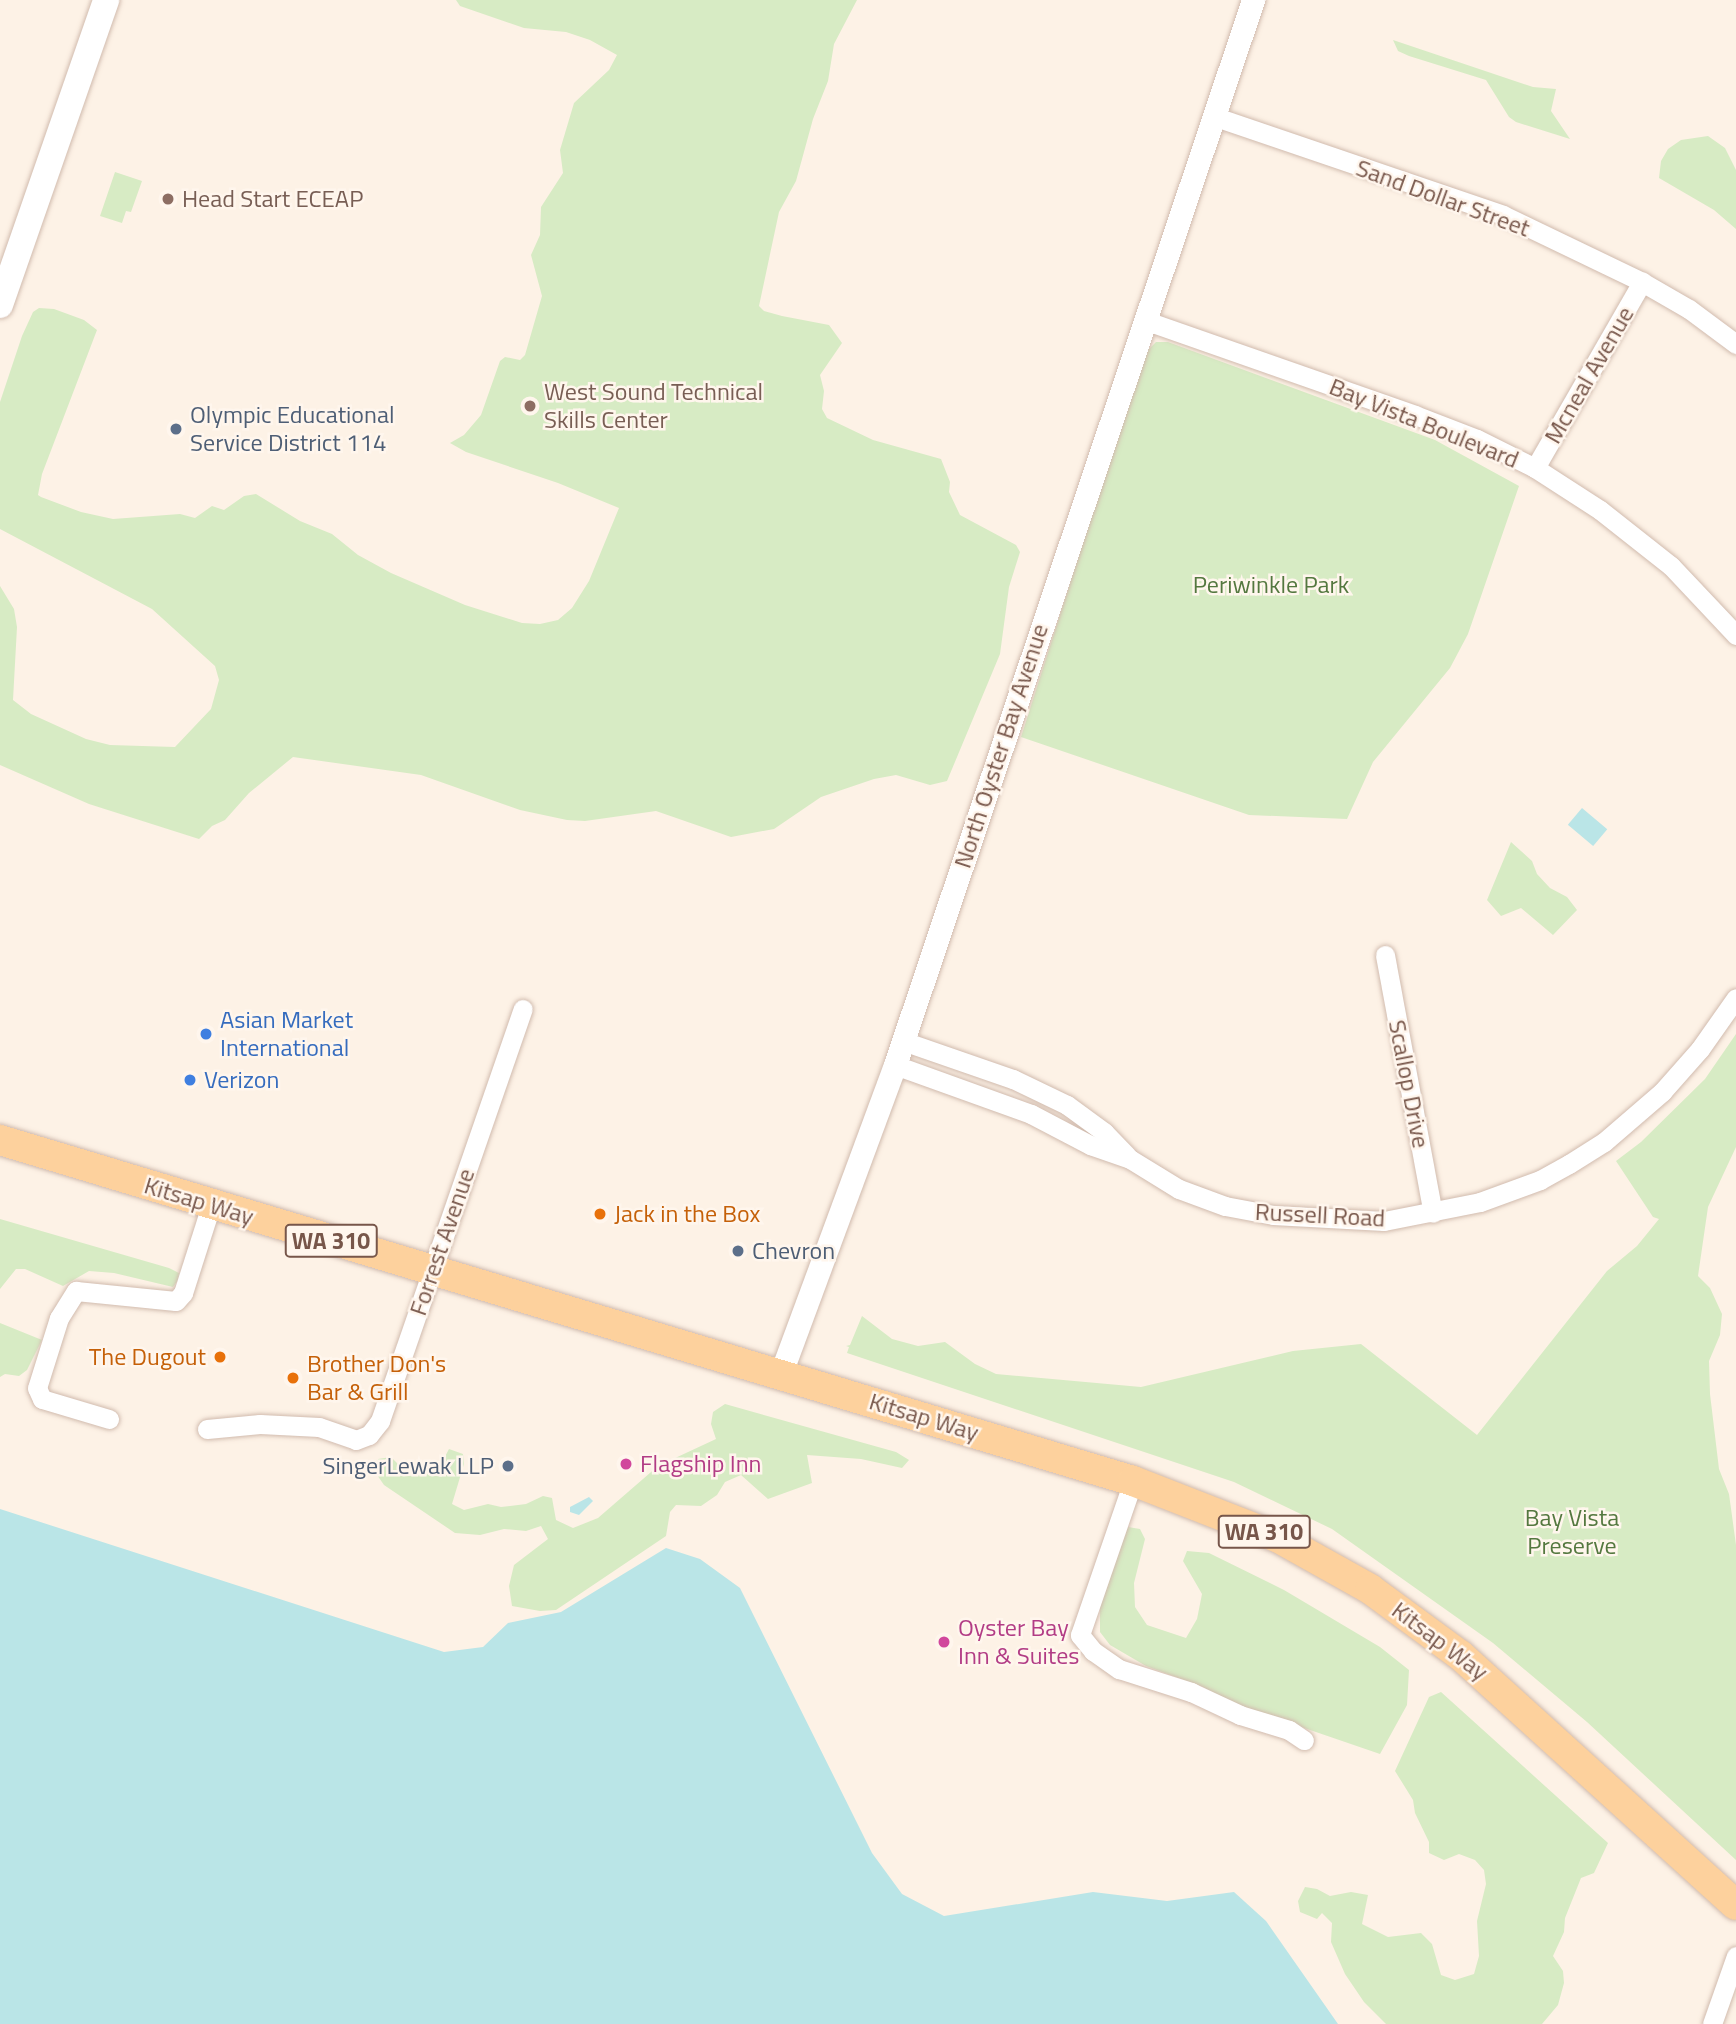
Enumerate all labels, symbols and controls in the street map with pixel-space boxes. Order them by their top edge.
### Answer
street label: Sand Dollar Street [1352,153,1534,243]
place label: Head Start ECEAP [182,185,363,213]
marker: Head Start ECEAP [160,191,176,207]
street label: Mcneal Avenue [1538,301,1640,449]
street label: Bay Vista Boulevard [1325,372,1523,474]
place label: West Sound Technical Skills Center [544,378,763,434]
marker: West Sound Technical Skills Center [522,398,538,414]
place label: Olympic Educational Service District 114 [190,401,394,457]
marker: Olympic Educational Service District 114 [168,421,184,437]
park label: Periwinkle Park [1193,571,1349,599]
street label: North Oyster Bay Avenue [948,620,1054,872]
place label: Asian Market International [220,1006,353,1062]
street label: Scallop Drive [1382,1018,1436,1150]
marker: Asian Market International [198,1026,214,1042]
place label: Verizon [204,1066,279,1094]
marker: Verizon [182,1072,198,1088]
street label: Forrest Avenue [403,1165,481,1319]
street label: Kitsap Way [141,1171,257,1231]
street label: Russell Road [1254,1197,1386,1233]
place label: Jack in the Box [614,1200,760,1228]
marker: Jack in the Box [592,1206,608,1222]
road number: WA 310 [284,1222,378,1260]
place label: Chevron [752,1237,835,1265]
marker: Chevron [730,1243,746,1259]
place label: The Dugout [89,1343,206,1371]
marker: The Dugout [212,1349,228,1365]
place label: Brother Don's Bar & Grill [307,1350,446,1406]
marker: Brother Don's Bar & Grill [285,1370,301,1386]
street label: Kitsap Way [866,1387,982,1447]
place label: Flagship Inn [640,1450,761,1478]
place label: SingerLewak LLP [323,1452,494,1480]
marker: Flagship Inn [618,1456,634,1472]
marker: SingerLewak LLP [500,1458,516,1474]
park label: Bay Vista Preserve [1525,1504,1619,1560]
road number: WA 310 [1217,1512,1311,1552]
street label: Kitsap Way [1386,1596,1494,1686]
place label: Oyster Bay Inn & Suites [958,1614,1079,1670]
marker: Oyster Bay Inn & Suites [936,1634,952,1650]

